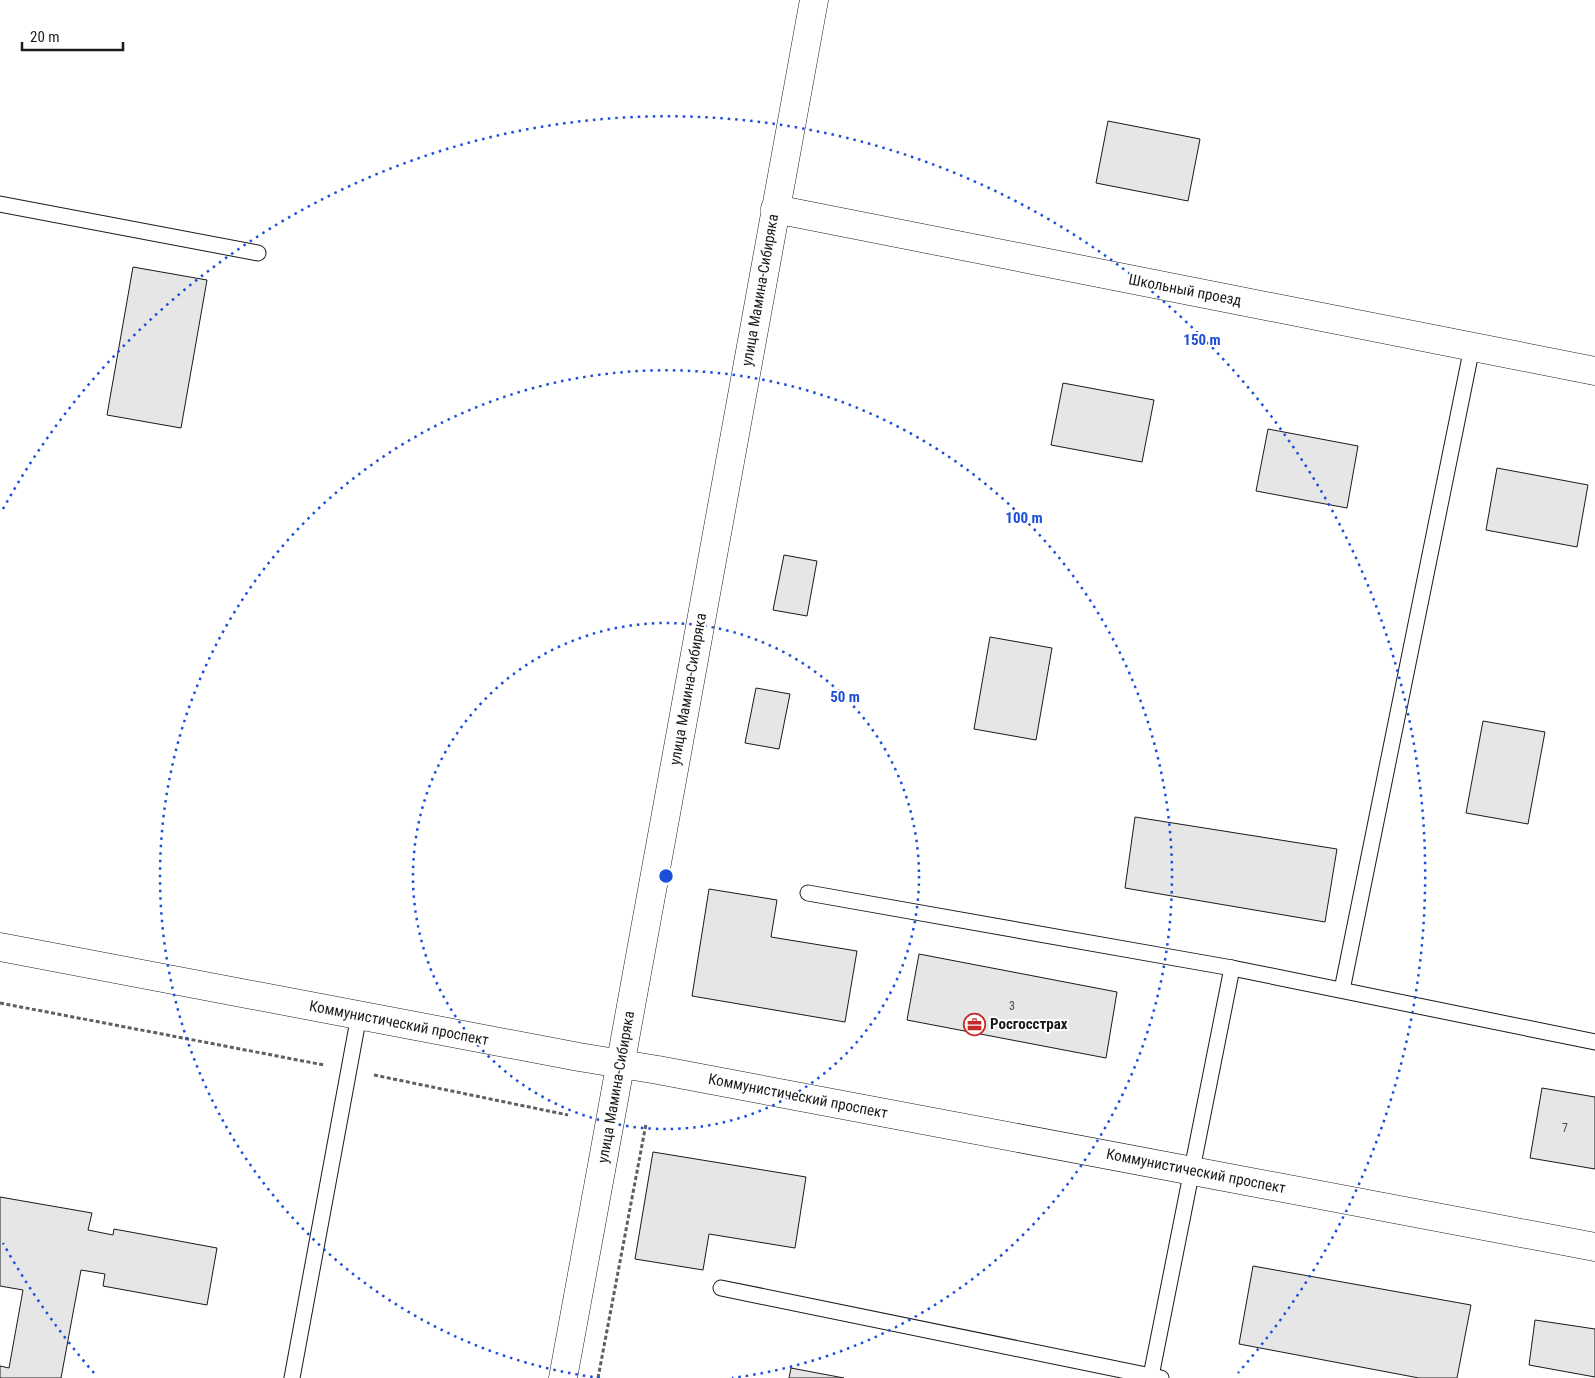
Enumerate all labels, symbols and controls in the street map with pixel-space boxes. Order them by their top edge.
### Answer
scale bar [22,20,124,52]
text: 20 m [30,28,60,46]
street label: улица Мамина-Сибиряка [738,213,782,367]
street label: Школьный проезд [1127,270,1243,310]
text: 150 m [1183,331,1221,349]
text: 100 m [1005,509,1043,527]
street label: улица Мамина-Сибиряка [666,612,710,766]
text: 50 m [830,688,860,706]
centre of rings [657,867,675,885]
street label: Коммунистический проспект [308,997,490,1049]
house number: 3 [1009,999,1015,1013]
street label: улица Мамина-Сибиряка [594,1010,638,1164]
office icon: Росгосстрах [962,1012,986,1036]
place label: Росгосстрах [990,1015,1068,1033]
street label: Коммунистический проспект [707,1070,889,1122]
house number: 7 [1562,1121,1568,1135]
street label: Коммунистический проспект [1105,1145,1287,1197]

